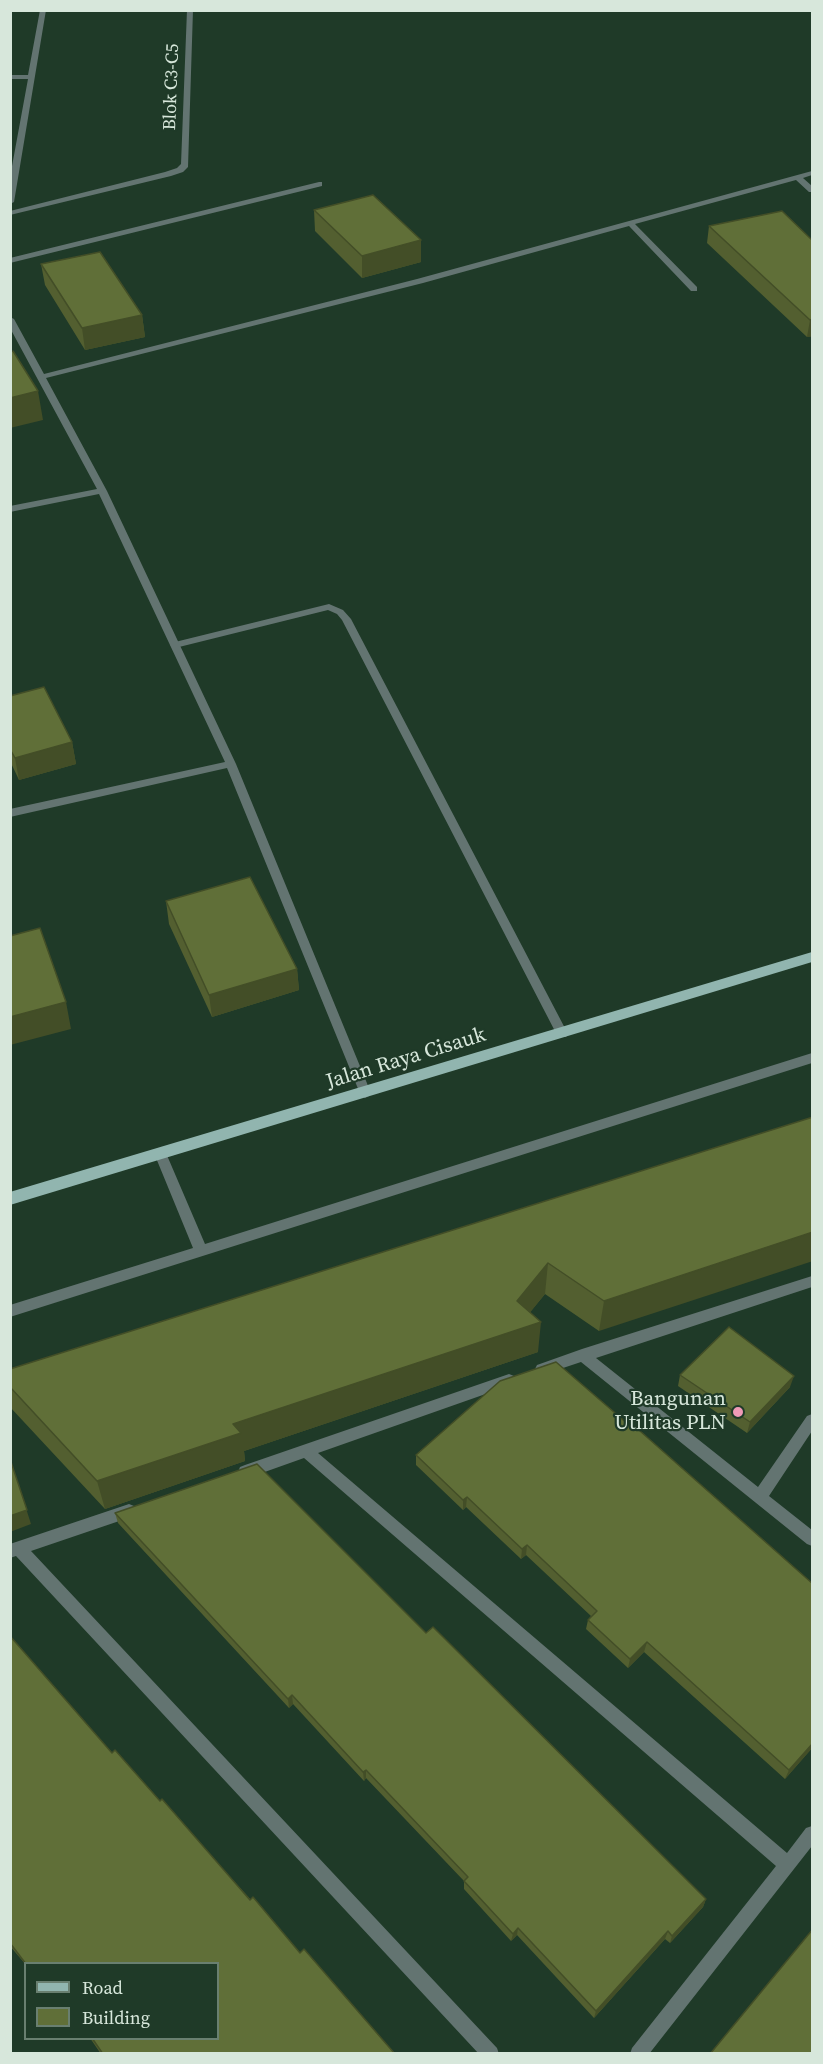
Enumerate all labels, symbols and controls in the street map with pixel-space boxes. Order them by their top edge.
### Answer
street label: Blok C3-C5 [160,43,184,131]
street label: Jalan Raya Cisauk [323,1023,489,1095]
place label: Bangunan Utilitas PLN [614,1387,726,1437]
marker: Bangunan Utilitas PLN [731,1405,745,1419]
legend [24,1962,219,2040]
text: Road [82,1975,123,2000]
text: Building [82,2005,150,2030]

